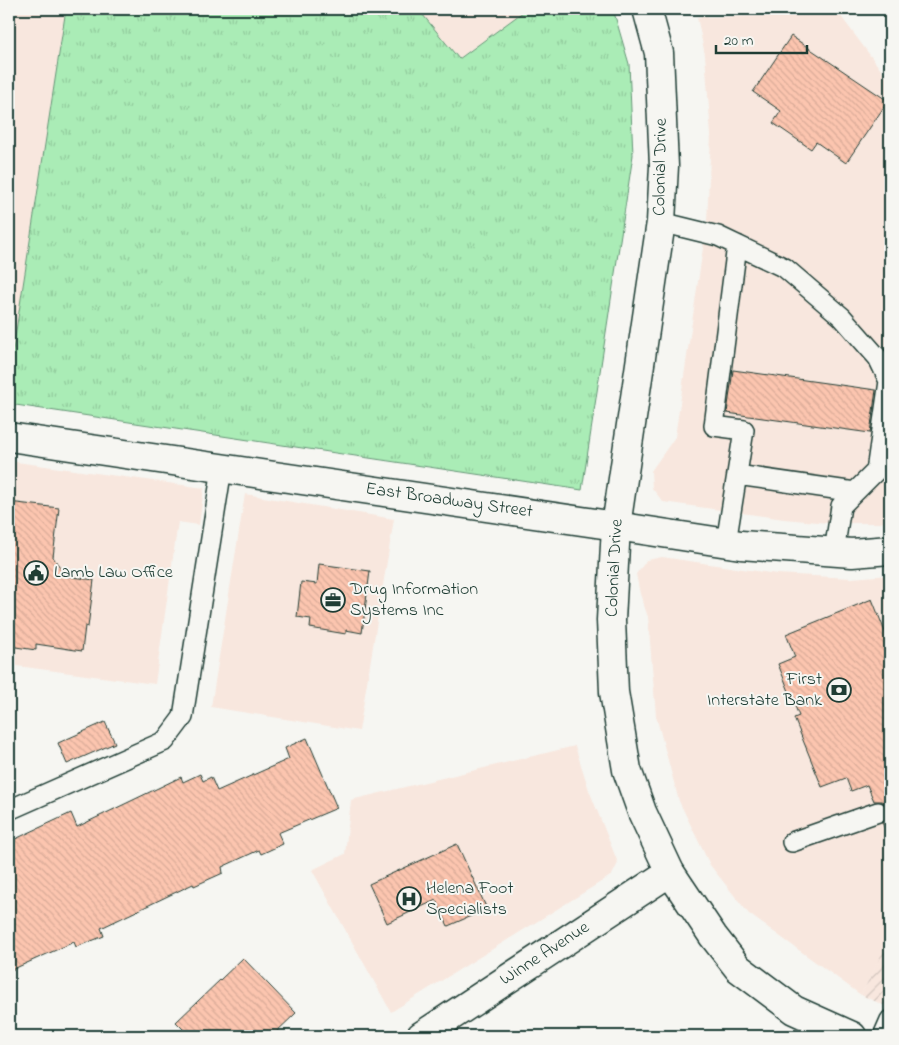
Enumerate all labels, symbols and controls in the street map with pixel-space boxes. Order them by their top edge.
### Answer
scale bar [716,22,808,54]
text: 20 m [724,30,754,52]
street label: Colonial Drive [647,117,675,216]
street label: East Broadway Street [364,476,534,526]
street label: Colonial Drive [599,517,631,618]
public building icon: Lamb Law Office [23,560,49,586]
place label: Lamb Law Office [54,560,174,586]
place label: Drug Information Systems Inc [349,577,478,624]
office icon: Drug Information Systems Inc [320,587,346,613]
place label: First Interstate Bank [707,667,822,714]
bank icon: First Interstate Bank [826,677,852,703]
place label: Helena Foot Specialists [426,876,514,923]
hospital icon: Helena Foot Specialists [396,886,422,912]
street label: Winne Avenue [495,915,596,993]

